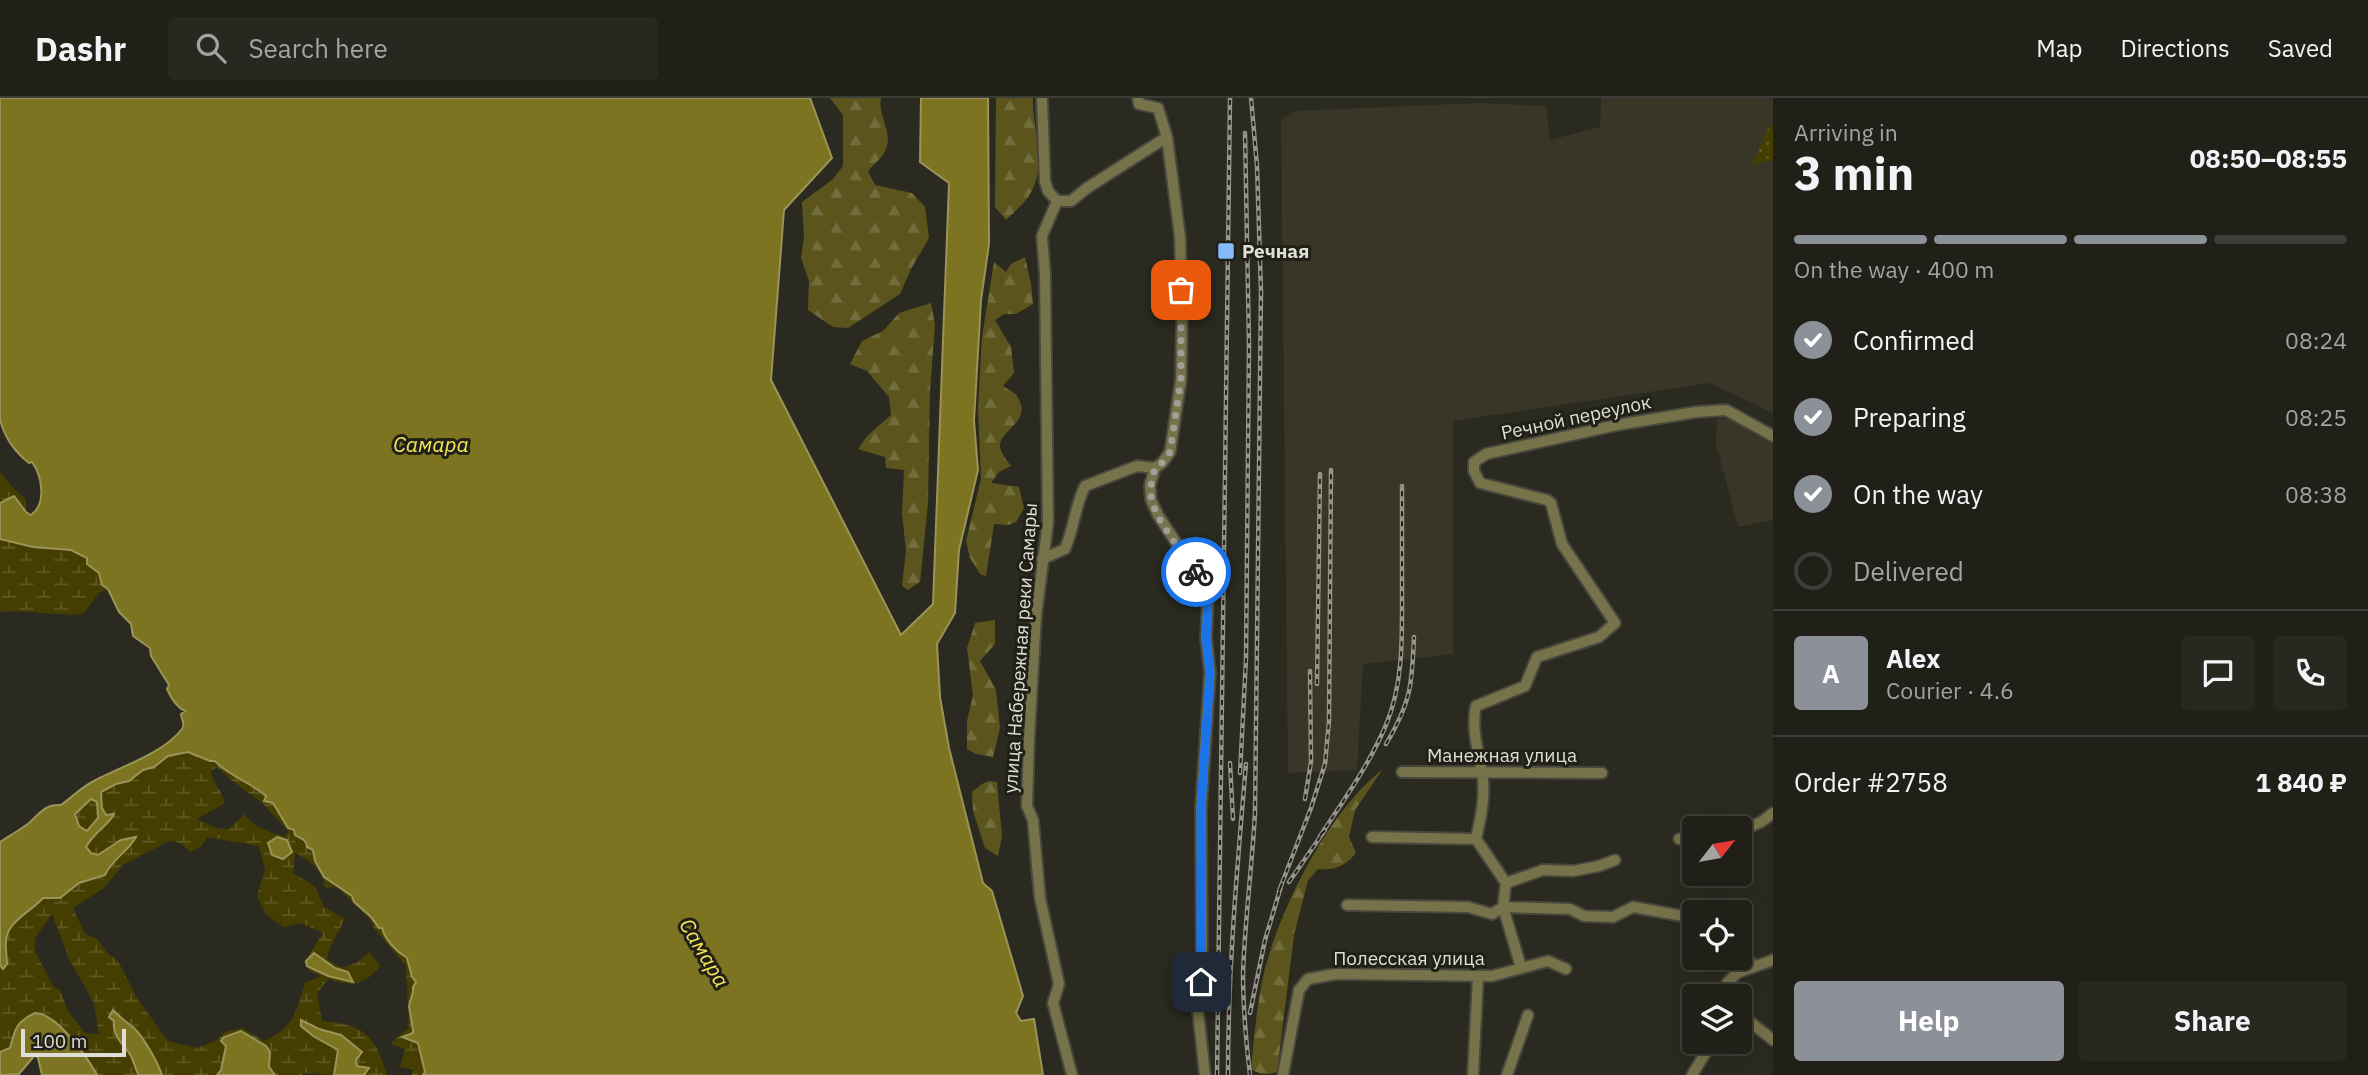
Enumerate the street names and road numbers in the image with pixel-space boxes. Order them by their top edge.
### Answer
street label: Речной переулок [1499,389,1653,445]
street label: улица Набережная реки Самары [998,502,1042,794]
street label: Манежная улица [1427,743,1577,767]
street label: Полесская улица [1333,946,1485,970]

